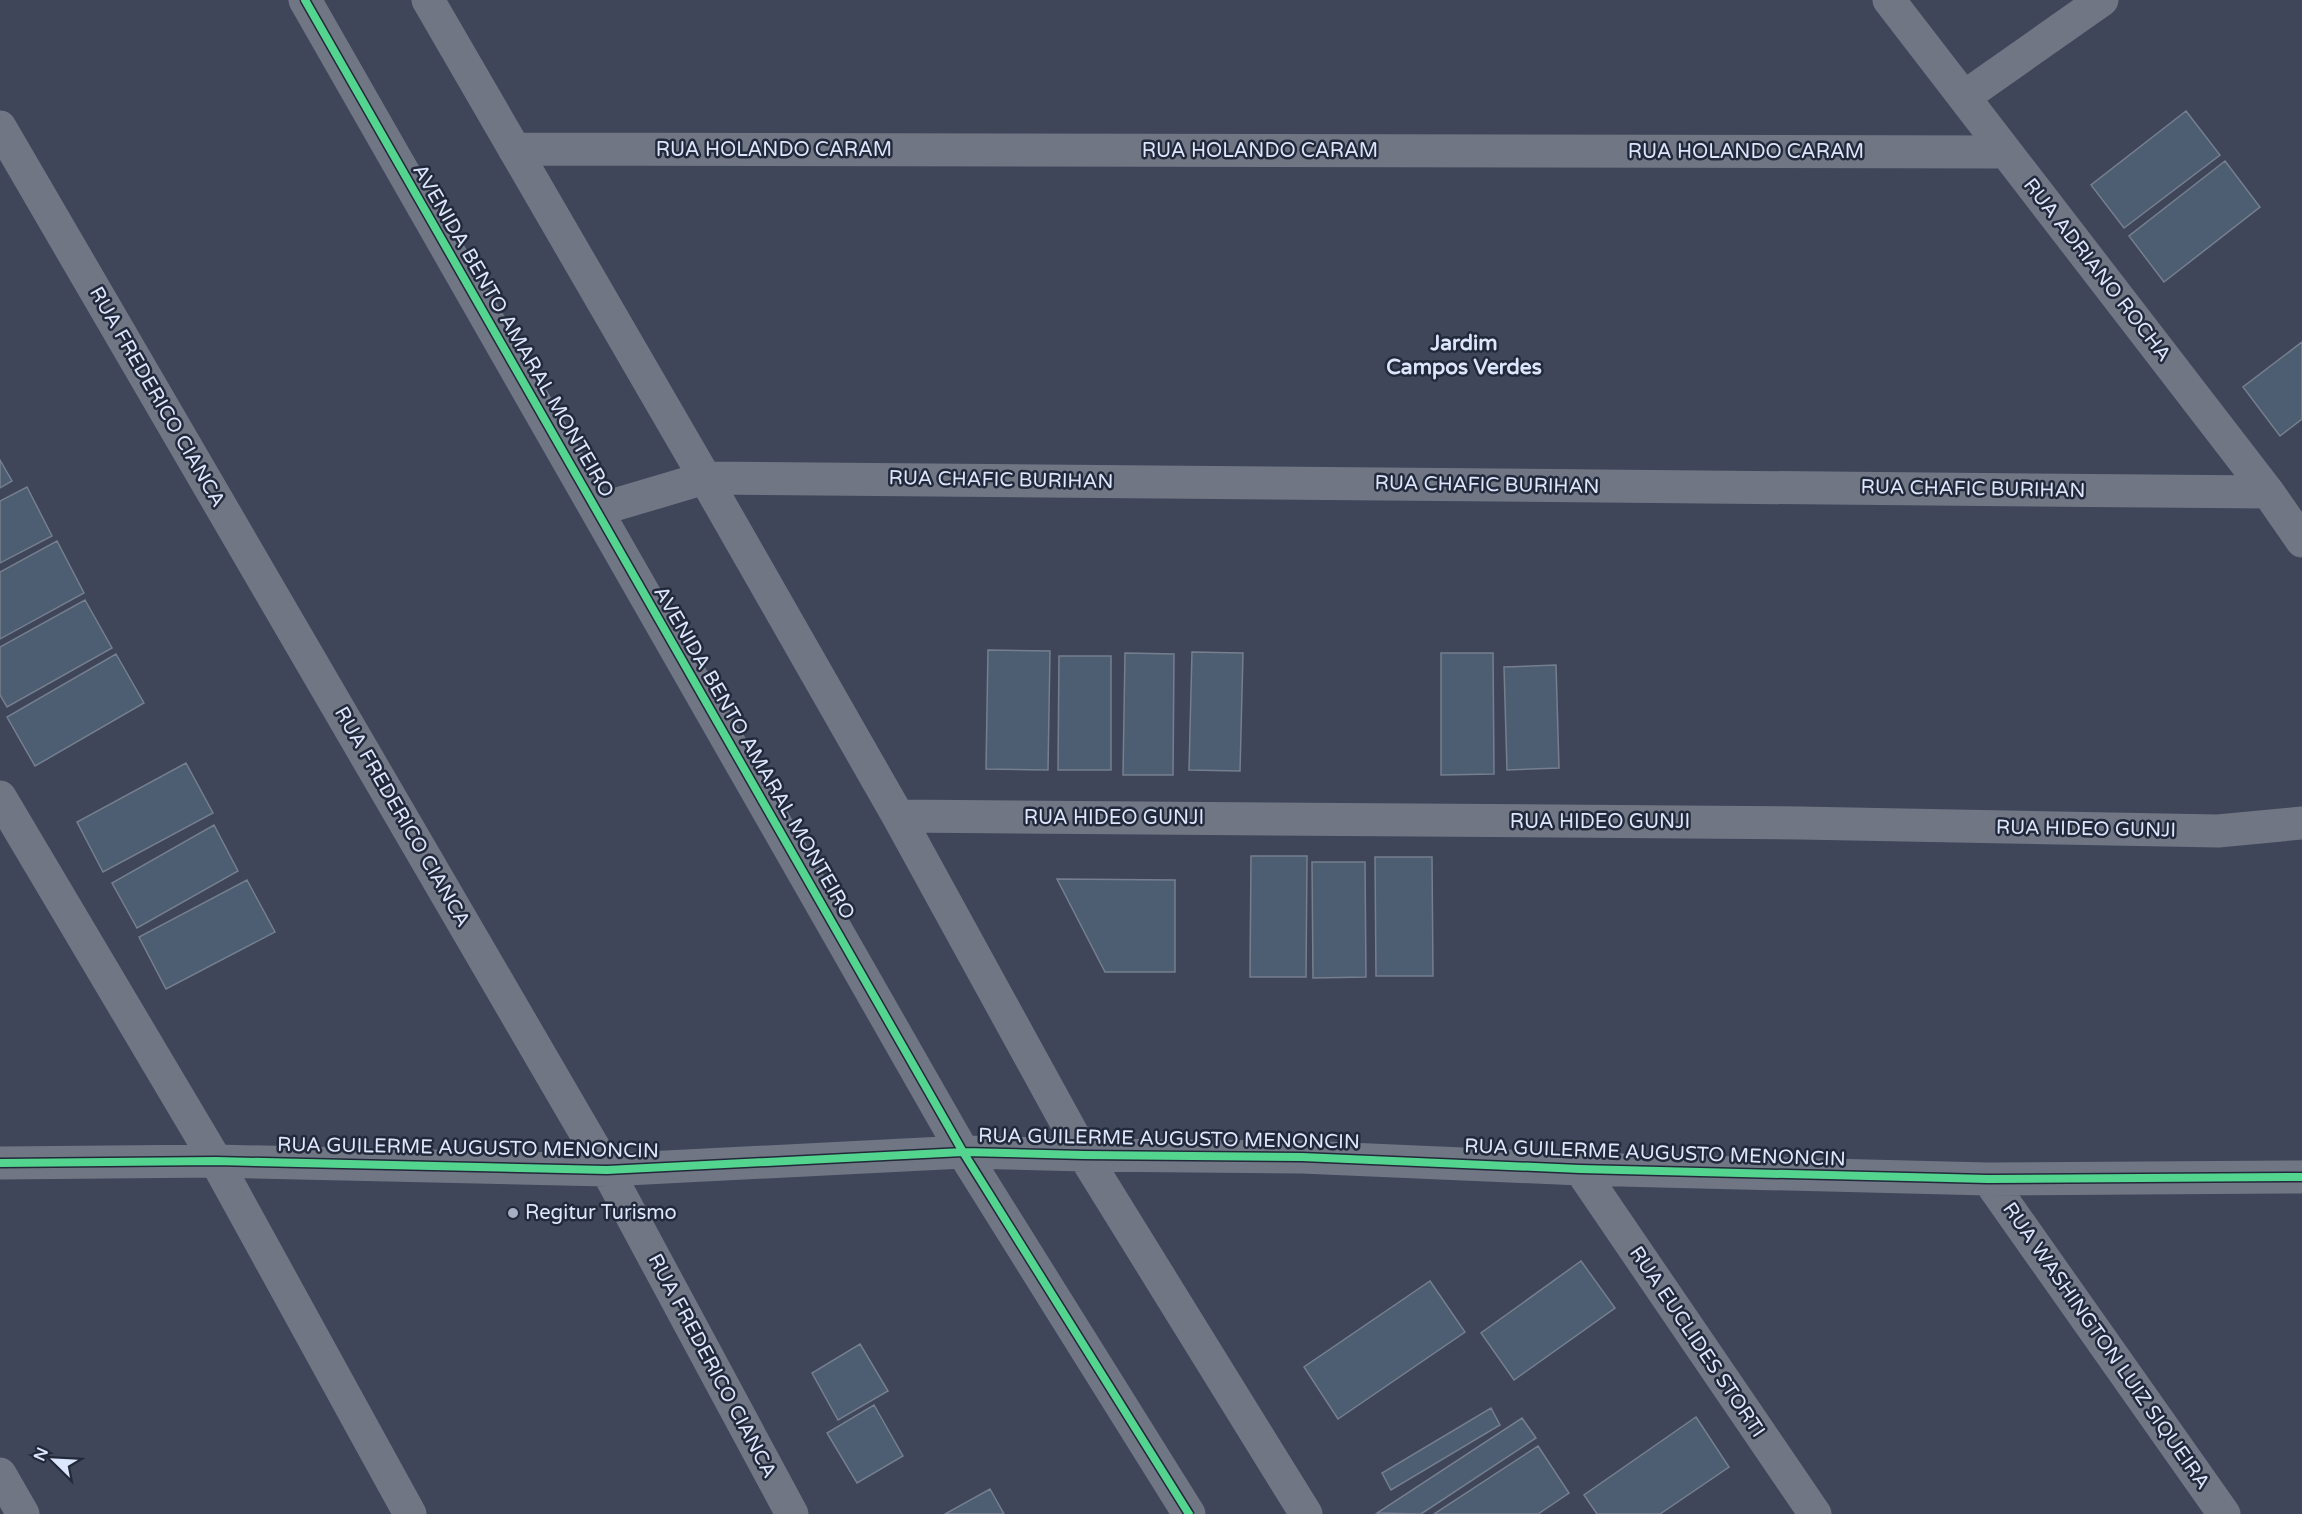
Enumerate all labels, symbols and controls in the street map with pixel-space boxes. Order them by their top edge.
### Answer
street label: RUA HOLANDO CARAM [656,138,892,162]
street label: RUA HOLANDO CARAM [1142,139,1378,163]
street label: RUA HOLANDO CARAM [1628,140,1864,164]
street label: AVENIDA BENTO AMARAL MONTEIRO [407,160,619,502]
street label: RUA ADRIANO ROCHA [2018,174,2176,366]
street label: RUA FREDERICO CIANCA [84,283,230,511]
district label: Jardim Campos Verdes [1386,331,1542,380]
street label: RUA CHAFIC BURIHAN [888,466,1114,494]
street label: RUA CHAFIC BURIHAN [1374,471,1600,499]
street label: RUA CHAFIC BURIHAN [1860,475,2086,503]
street label: AVENIDA BENTO AMARAL MONTEIRO [648,582,860,924]
street label: RUA FREDERICO CIANCA [329,703,475,931]
street label: RUA HIDEO GUNJI [1024,806,1204,830]
street label: RUA HIDEO GUNJI [1510,810,1690,834]
street label: RUA HIDEO GUNJI [1996,815,2176,843]
street label: RUA GUILERME AUGUSTO MENONCIN [978,1124,1360,1154]
street label: RUA GUILERME AUGUSTO MENONCIN [277,1133,659,1163]
street label: RUA GUILERME AUGUSTO MENONCIN [1464,1134,1846,1172]
street label: RUA WASHINGTON LUIZ SIQUEIRA [1997,1198,2215,1494]
place label: Regitur Turismo [525,1201,677,1225]
marker: Regitur Turismo [506,1206,520,1220]
street label: RUA EUCLIDES STORTI [1624,1242,1770,1442]
street label: RUA FREDERICO CIANCA [643,1250,781,1482]
north arrow [24,1430,84,1490]
text: N [29,1444,53,1464]

